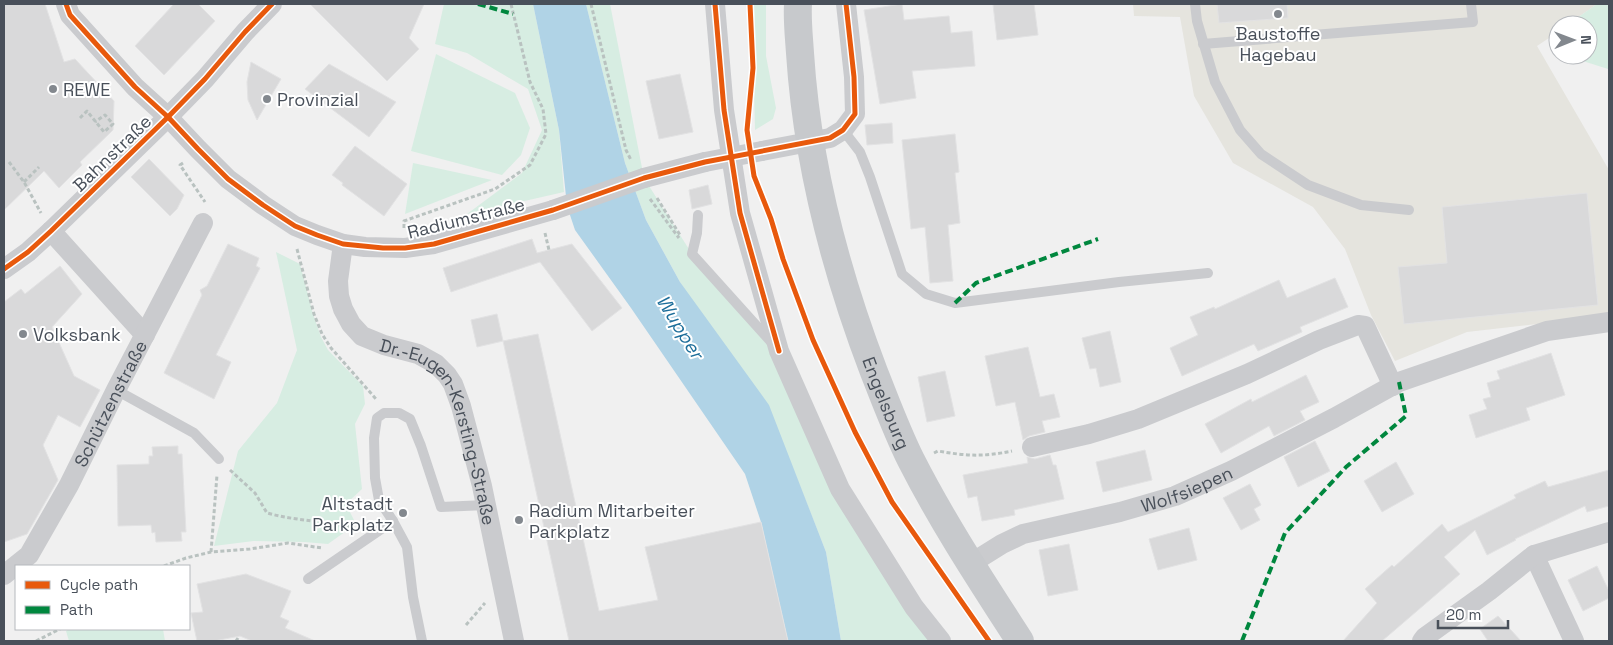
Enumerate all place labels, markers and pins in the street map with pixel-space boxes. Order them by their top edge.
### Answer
marker: Baustoffe Hagebau [1272,8,1284,20]
place label: Baustoffe Hagebau [1235,22,1321,66]
place label: REWE [63,78,110,101]
marker: REWE [47,83,59,95]
place label: Provinzial [277,88,359,111]
marker: Provinzial [261,93,273,105]
place label: Volksbank [33,323,121,346]
marker: Volksbank [17,328,29,340]
place label: Altstadt Parkplatz [312,492,393,536]
place label: Radium Mitarbeiter Parkplatz [529,499,695,543]
marker: Altstadt Parkplatz [397,507,409,519]
marker: Radium Mitarbeiter Parkplatz [513,514,525,526]

